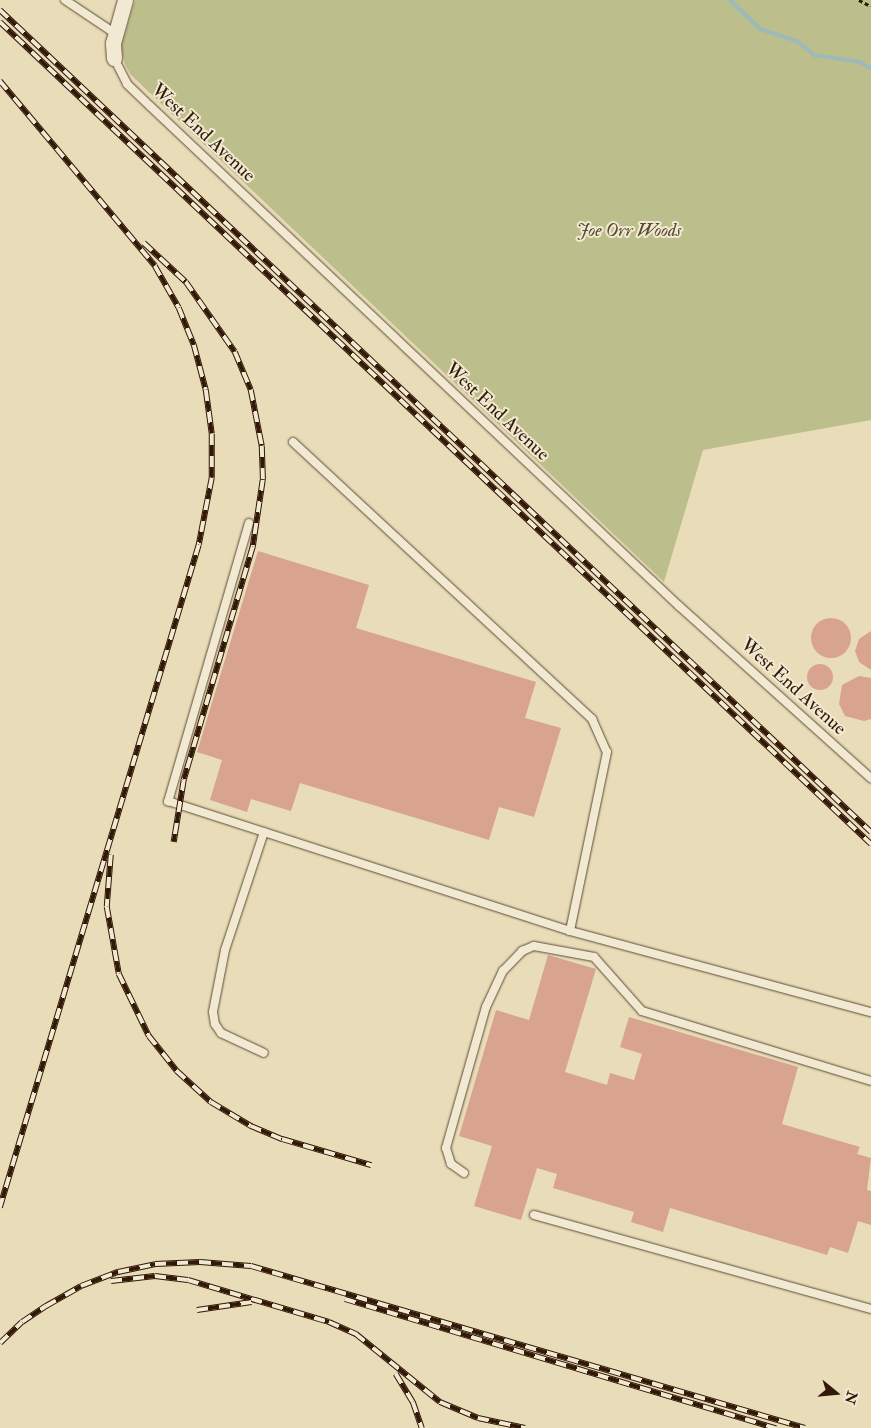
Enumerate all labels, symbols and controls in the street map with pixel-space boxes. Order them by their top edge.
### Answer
street label: West End Avenue [146,79,260,187]
park label: Joe Orr Woods [577,220,681,242]
street label: West End Avenue [440,358,554,466]
street label: West End Avenue [736,634,850,740]
north arrow [811,1368,861,1418]
text: N [841,1389,861,1406]

